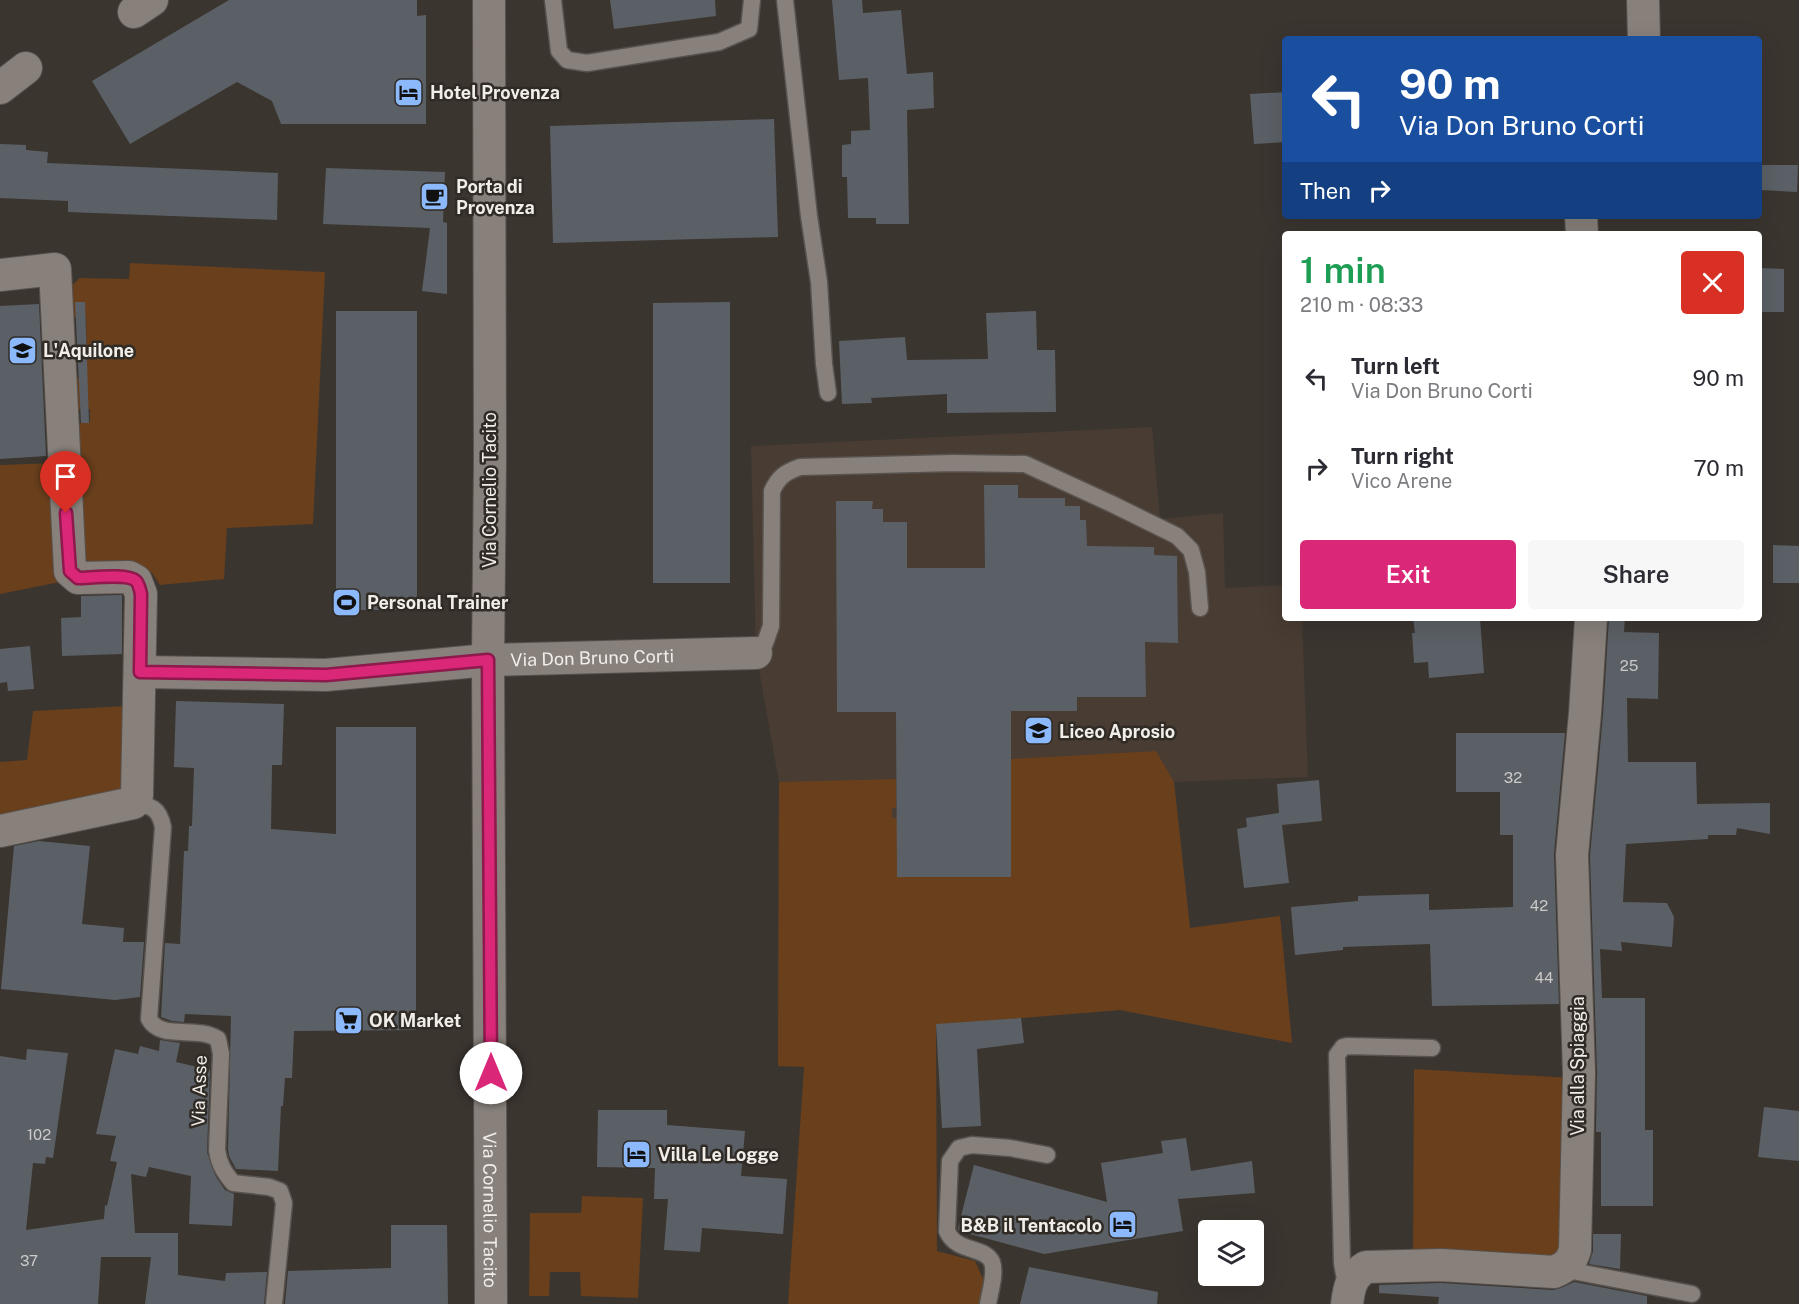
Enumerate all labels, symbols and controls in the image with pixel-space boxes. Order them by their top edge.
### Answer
text: 90 m [1399,59,1501,108]
icon: left [1300,60,1378,138]
hotel icon: Hotel Provenza [393,76,425,108]
place label: Hotel Provenza [430,82,560,103]
text: Via Don Bruno Corti [1399,109,1644,141]
icon: right [1363,174,1396,207]
place label: Porta di Provenza [456,176,535,218]
text: Then [1300,178,1351,204]
cafe icon: Porta di Provenza [419,180,451,212]
text: 1 min [1300,249,1386,291]
button: close [1681,251,1744,314]
text: 210 m · 08:33 [1300,293,1423,317]
school or university icon: L'Aquilone [6,334,38,366]
place label: L'Aquilone [43,340,134,361]
text: Turn left [1351,353,1440,379]
icon: left [1300,362,1333,395]
text: 90 m [1693,365,1744,391]
text: Via Don Bruno Corti [1351,379,1533,403]
street label: Via Cornelio Tacito [479,412,500,568]
text: Turn right [1351,443,1454,469]
pin [40,451,91,513]
icon: right [1300,452,1333,485]
text: 70 m [1693,455,1744,481]
icon: arrive [49,460,82,493]
text: Vico Arene [1351,469,1452,493]
button: Exit [1300,540,1516,609]
button: Share [1528,540,1744,609]
sports icon: Personal Trainer [330,586,362,618]
place label: Personal Trainer [367,592,509,613]
street label: Via Don Bruno Corti [510,645,674,670]
house number: 25 [1620,657,1638,674]
school or university icon: Liceo Aprosio [1022,715,1054,747]
place label: Liceo Aprosio [1059,721,1175,742]
house number: 32 [1504,769,1522,786]
house number: 42 [1530,897,1548,914]
house number: 44 [1535,969,1553,986]
street label: Via alla Spiaggia [1567,996,1588,1136]
supermarket icon: OK Market [332,1004,364,1036]
place label: OK Market [369,1010,461,1031]
position arrow [459,1041,523,1105]
street label: Via Asse [187,1055,211,1127]
house number: 102 [27,1126,51,1143]
street label: Via Cornelio Tacito [480,1132,501,1288]
hotel icon: Villa Le Logge [621,1138,653,1170]
place label: Villa Le Logge [658,1144,779,1165]
hotel icon: B&B il Tentacolo [1107,1209,1139,1241]
place label: B&B il Tentacolo [960,1215,1102,1236]
map controls [1198,1220,1264,1286]
button: layers [1198,1220,1264,1286]
house number: 37 [20,1252,38,1269]

